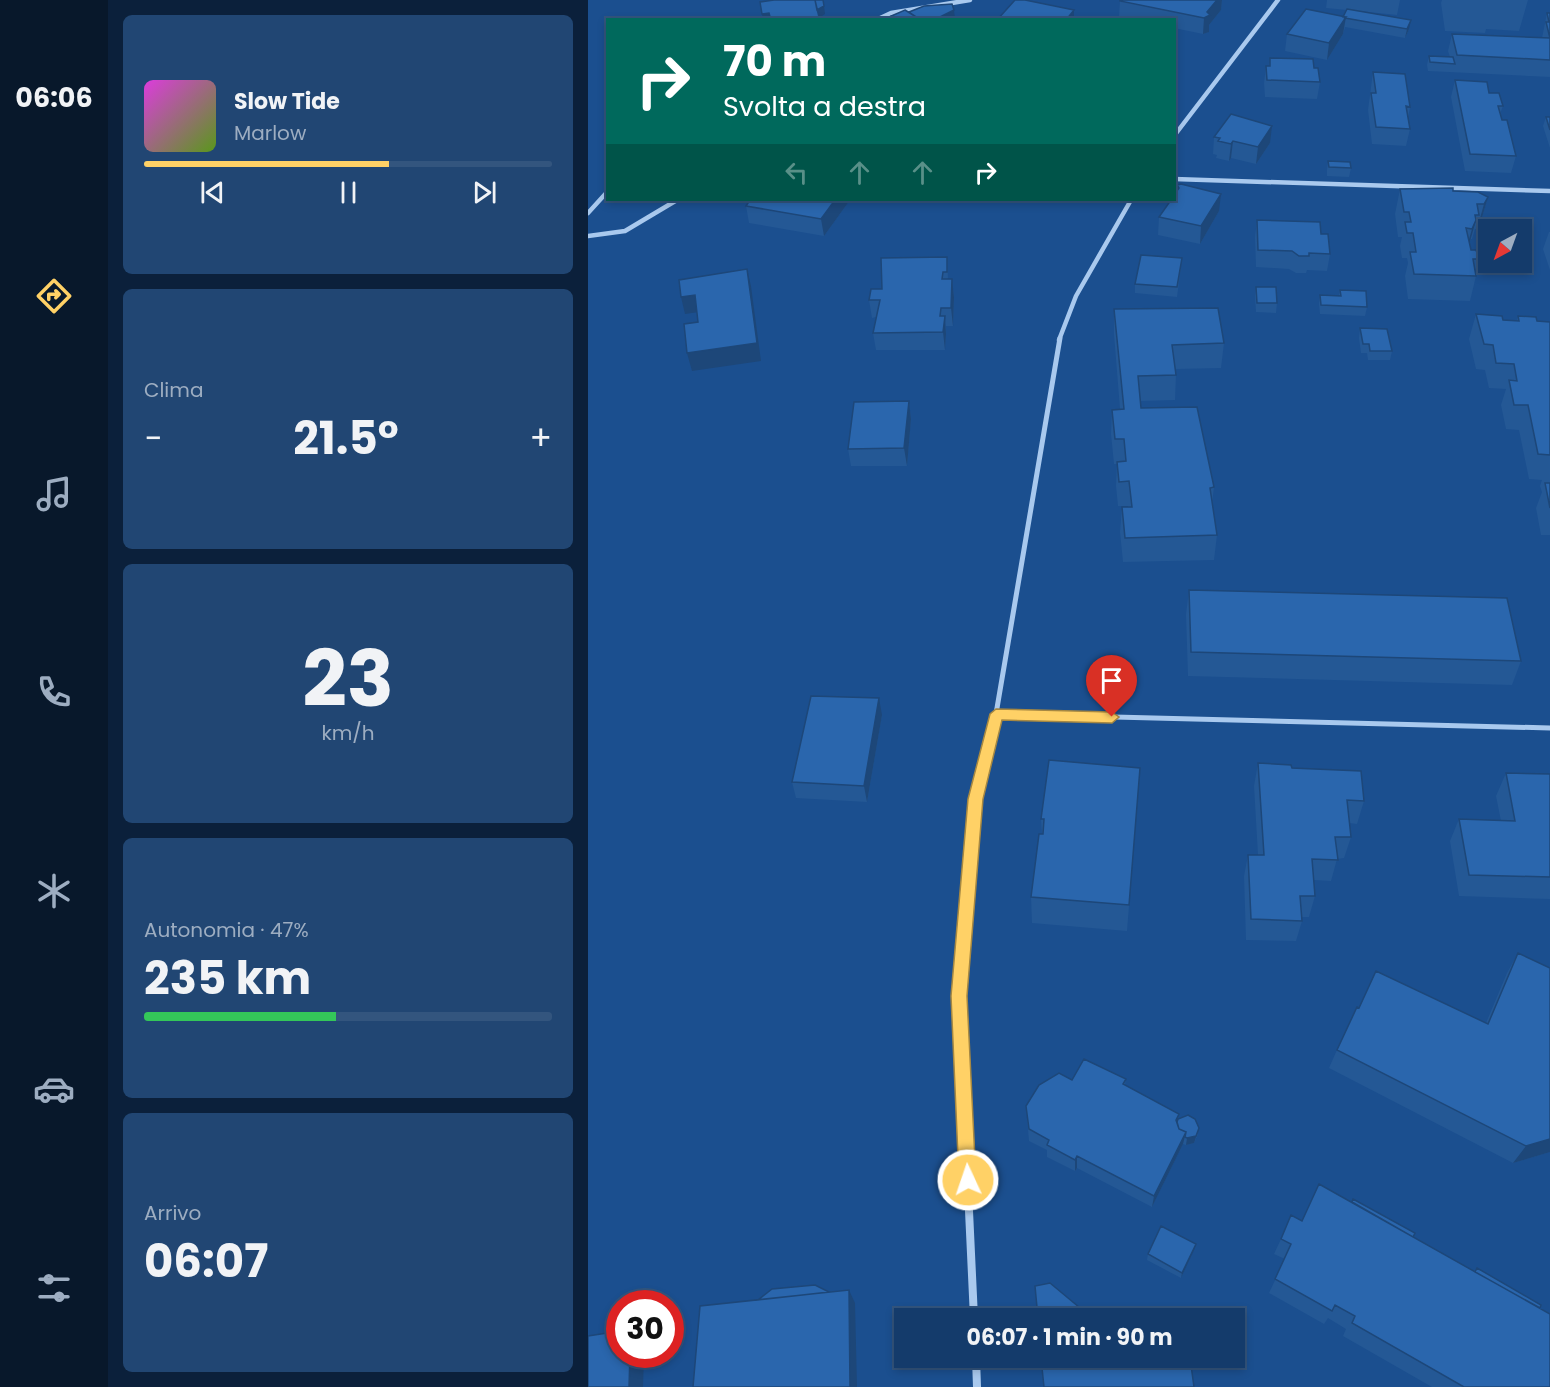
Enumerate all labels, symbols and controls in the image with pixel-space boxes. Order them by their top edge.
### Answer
text: 70 m [723,32,826,91]
icon: right [624,42,702,120]
text: 06:06 [15,79,93,116]
text: Slow Tide [234,86,340,117]
text: Svolta a destra [723,88,926,125]
text: Marlow [234,119,306,147]
icon: left [780,156,813,189]
icon: ahead [843,156,876,189]
icon: ahead [906,156,939,189]
icon: right [969,156,1002,189]
icon: previous [196,176,229,209]
icon: pause [332,176,365,209]
icon: next [468,176,501,209]
north arrow [1478,219,1532,273]
map controls [1478,219,1532,273]
icon: directions [33,275,75,317]
text: Clima [144,376,203,404]
text: 21.5° [293,407,399,470]
text: − [144,415,162,462]
text: + [529,415,552,462]
icon: music [33,473,75,515]
text: 23 [302,624,394,733]
pin [1086,655,1137,717]
icon: arrive [1095,664,1128,697]
icon: phone [33,671,75,713]
text: km/h [321,719,375,747]
icon: climate [33,870,75,912]
text: Autonomia · 47% [144,916,309,944]
text: 235 km [144,947,311,1010]
icon: car [33,1068,75,1110]
position arrow [936,1148,1000,1212]
text: Arrivo [144,1199,201,1227]
text: 06:07 [144,1230,268,1293]
icon: filters [33,1267,75,1309]
speed limit sign: 30 [606,1290,684,1368]
text: 06:07 · 1 min · 90 m [967,1322,1172,1353]

